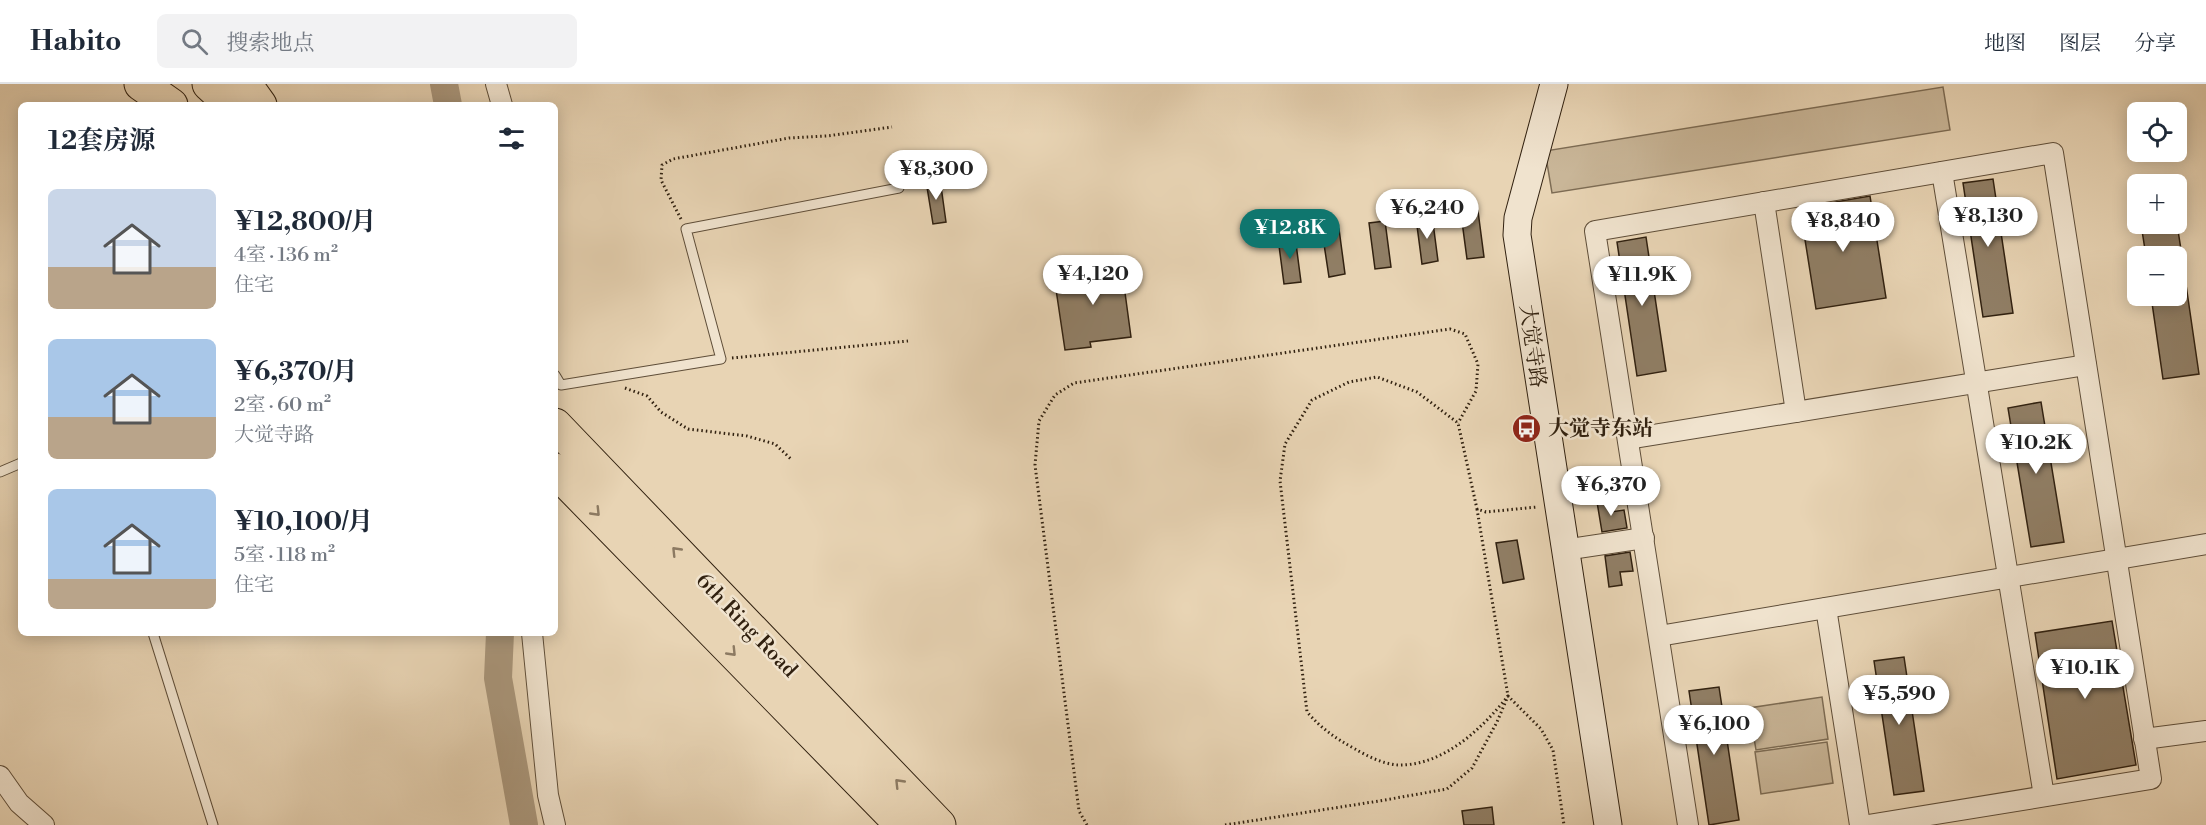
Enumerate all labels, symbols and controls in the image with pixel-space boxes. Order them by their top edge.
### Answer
search box [157,14,577,68]
text: Habito [30,24,121,59]
icon: search [178,25,211,58]
text: 搜索地点 [226,30,315,57]
text: 地图 [1984,31,2026,57]
text: 图层 [2059,31,2101,57]
text: 分享 [2134,31,2176,57]
map controls [2127,102,2187,306]
button: locate [2127,102,2187,162]
icon: filters [495,122,528,155]
text: 12套房源 [48,125,155,157]
pin: ¥8,300 [887,150,985,201]
text: ¥8,300 [898,157,974,182]
button: + [2127,174,2187,234]
pin: ¥6,240 [1378,189,1476,240]
text: ¥6,240 [1390,196,1464,221]
pin: ¥8,130 [1939,197,2037,248]
pin: ¥8,840 [1794,202,1892,253]
text: ¥8,130 [1953,204,2023,229]
text: ¥12,800/月 [234,206,376,238]
pin: ¥12.8K [1241,209,1339,260]
text: ¥8,840 [1805,209,1881,234]
icon: home [96,213,168,285]
text: ¥12.8K [1254,216,1326,241]
text: 4室 · 136 m² [234,243,338,268]
button: − [2127,246,2187,306]
pin: ¥4,120 [1044,255,1142,306]
pin: ¥11.9K [1593,256,1691,307]
text: ¥4,120 [1057,262,1129,287]
text: ¥11.9K [1607,263,1677,288]
text: 住宅 [234,273,274,298]
street label: 大觉寺路 [1513,303,1551,390]
text: ¥6,370/月 [234,356,358,388]
icon: home [96,363,168,435]
text: 2室 · 60 m² [234,393,331,418]
bus stop icon: 大觉寺东站 [1511,412,1543,444]
place label: 大觉寺东站 [1548,416,1653,442]
text: 大觉寺路 [234,423,314,448]
pin: ¥10.2K [1987,424,2085,475]
text: ¥10.2K [1999,431,2073,456]
pin: ¥6,370 [1562,466,1660,517]
text: ¥6,370 [1575,473,1647,498]
text: ¥10,100/月 [234,506,373,538]
one-way arrow [589,506,600,516]
icon: home [96,513,168,585]
text: 5室 · 118 m² [234,543,335,568]
one-way arrow [673,548,684,559]
street label: 6th Ring Road [690,568,803,683]
text: 住宅 [234,573,274,598]
one-way arrow [725,644,736,655]
pin: ¥10.1K [2036,649,2134,700]
text: ¥10.1K [2050,656,2120,681]
pin: ¥5,590 [1850,675,1948,726]
text: ¥5,590 [1862,682,1936,707]
pin: ¥6,100 [1665,705,1763,756]
text: ¥6,100 [1678,712,1750,737]
one-way arrow [895,779,906,790]

